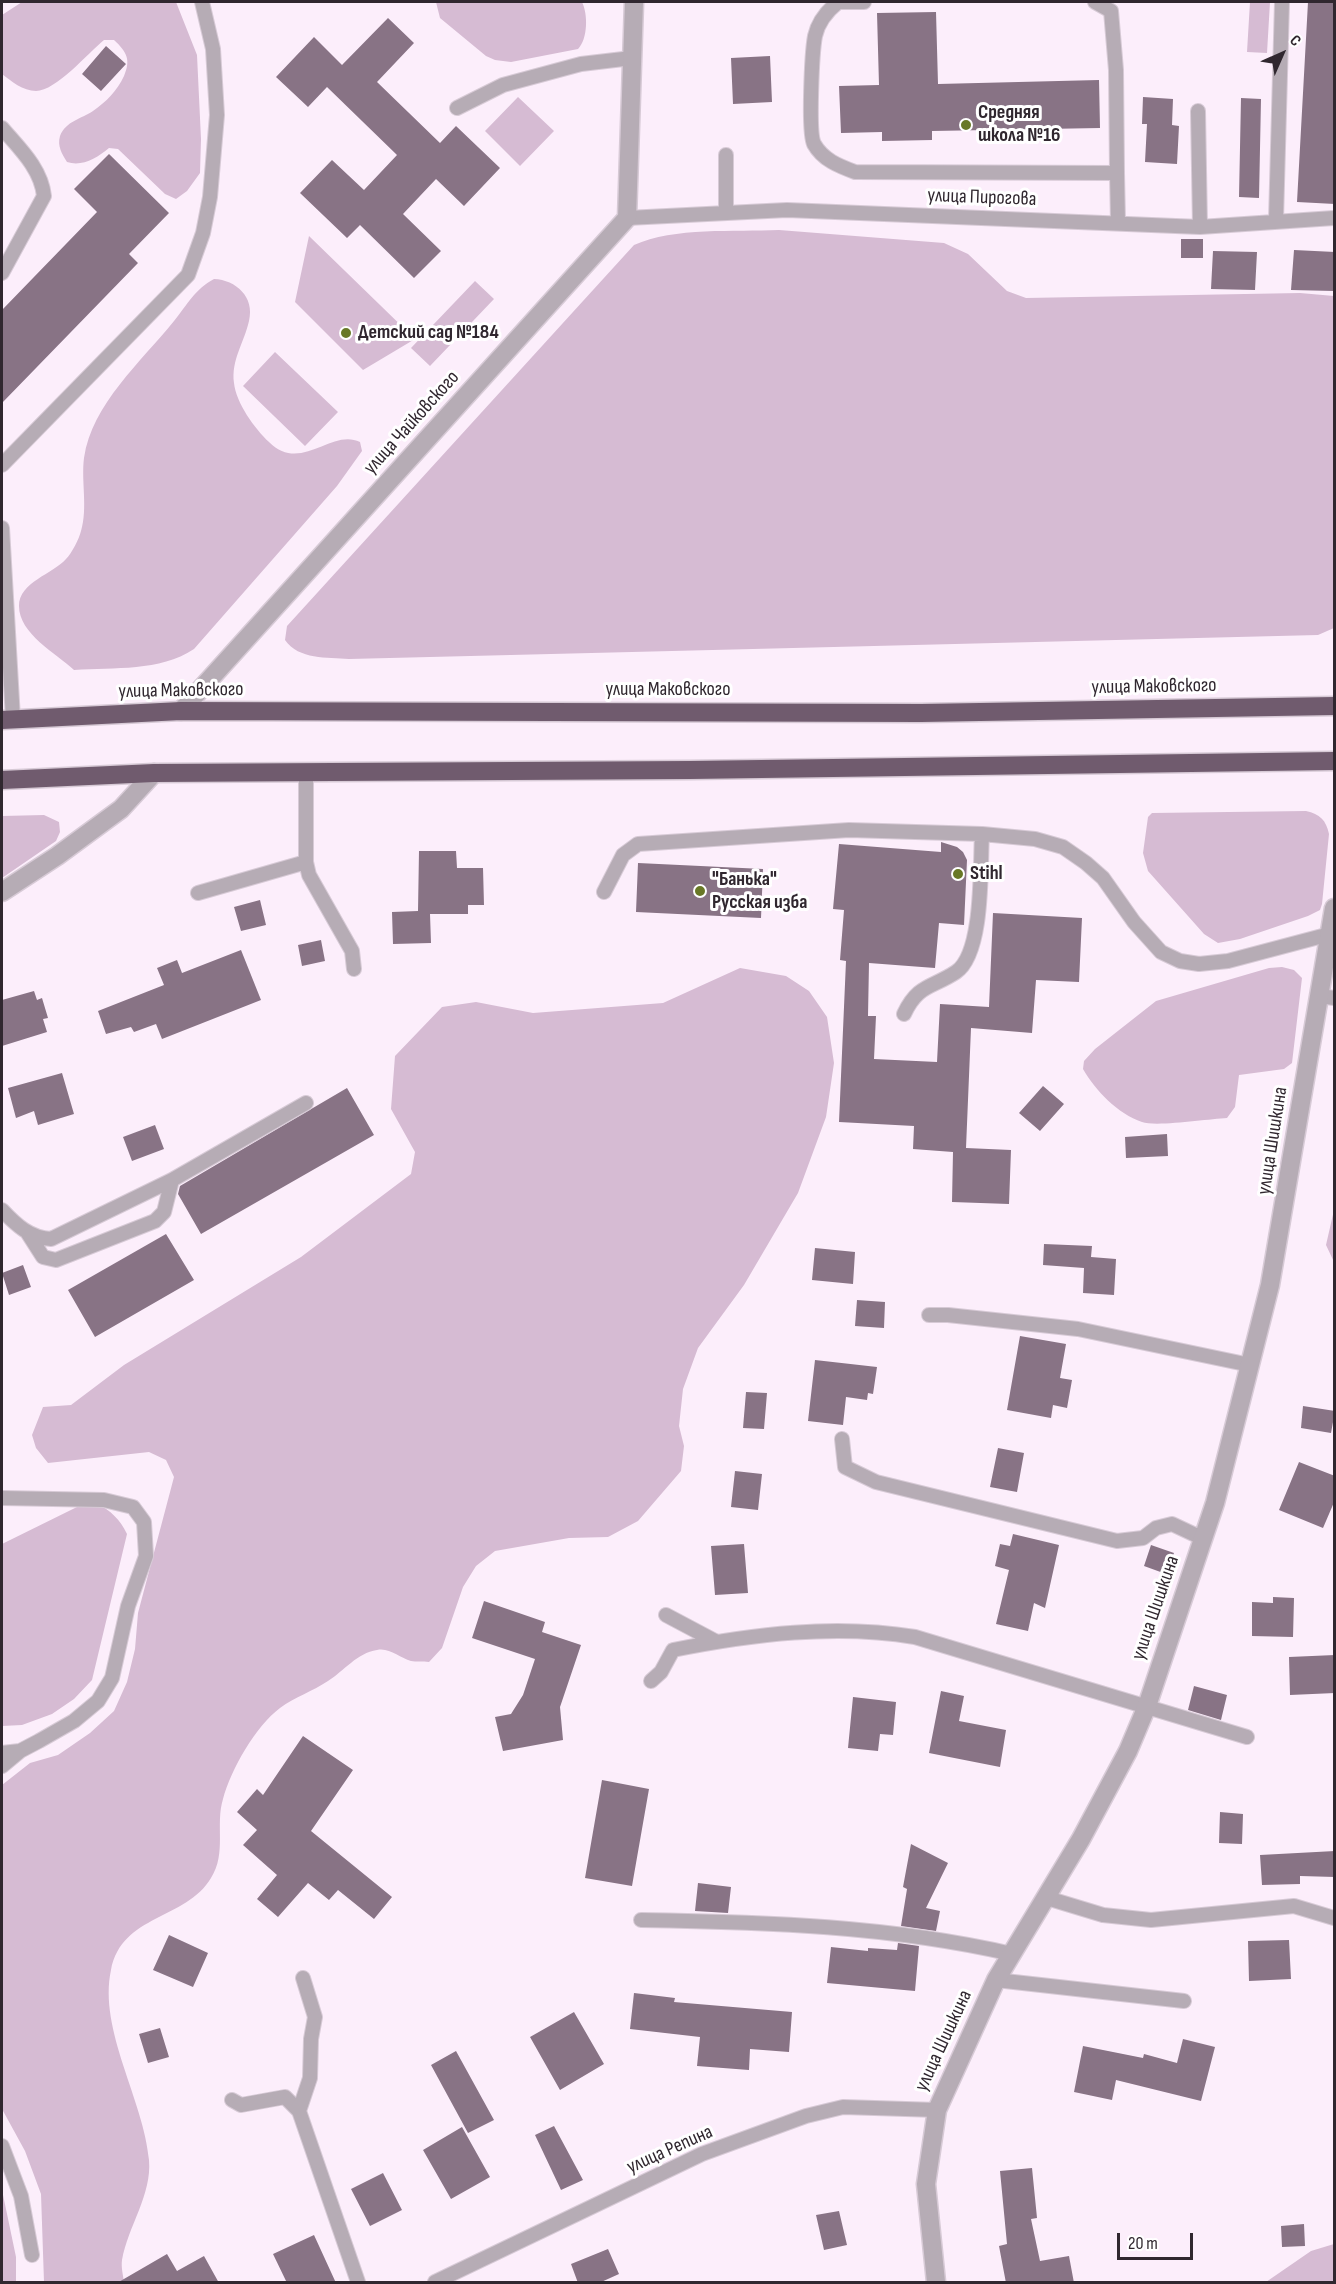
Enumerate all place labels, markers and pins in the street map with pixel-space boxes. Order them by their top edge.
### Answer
place label: Средняя школа №16 [978,101,1060,148]
marker: Средняя школа №16 [959,118,973,132]
place label: Детский сад №184 [358,321,499,345]
marker: Детский сад №184 [339,326,353,340]
place label: Stihl [970,862,1003,886]
marker: Stihl [951,867,965,881]
place label: "Банька" Русская изба [712,868,807,915]
marker: "Банька" Русская изба [693,884,707,898]

